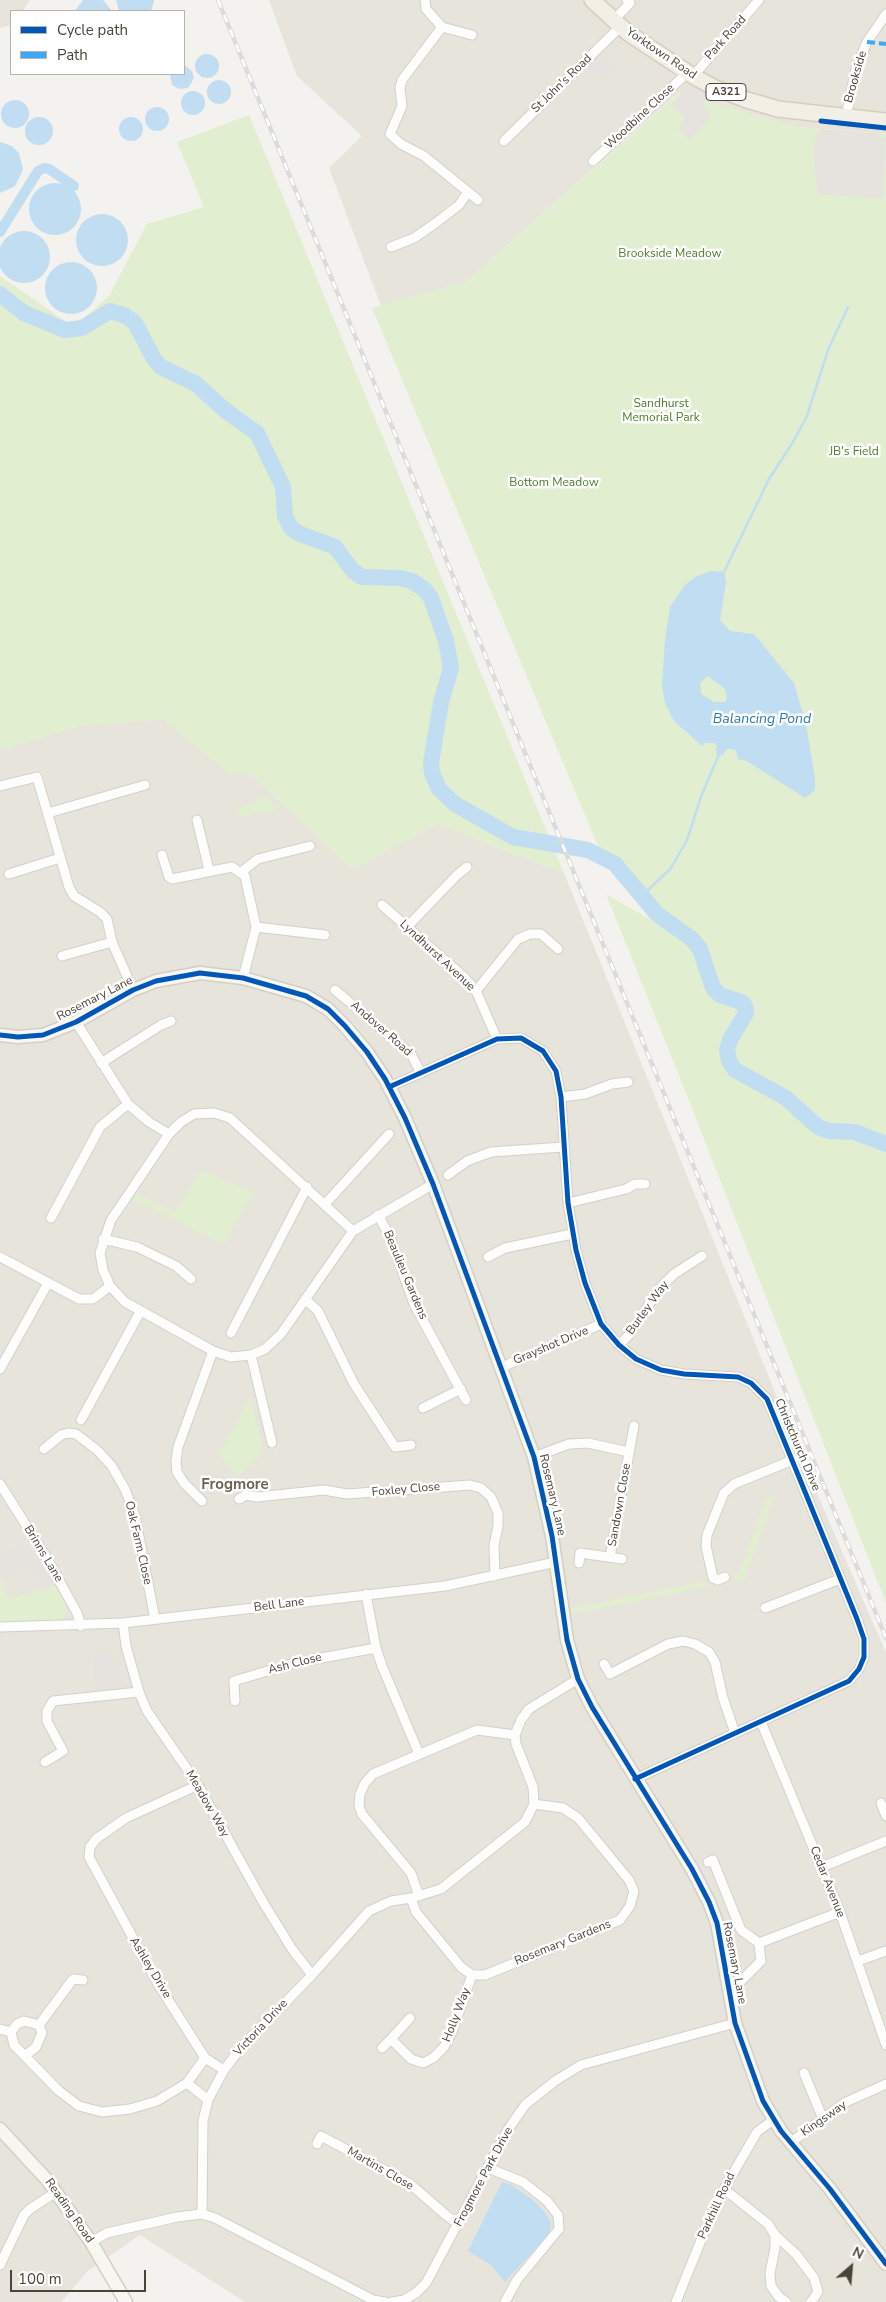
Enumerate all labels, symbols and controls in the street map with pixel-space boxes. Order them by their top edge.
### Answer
legend [10,10,185,75]
street label: Park Road [702,13,750,63]
text: Cycle path [57,20,128,40]
street label: Yorktown Road [623,25,699,83]
text: Path [57,45,88,65]
street label: Brookside [842,49,870,105]
street label: St John's Road [529,52,595,116]
street label: Woodbine Close [602,81,678,153]
road number: A321 [706,84,746,100]
park label: Brookside Meadow [618,247,722,261]
park label: Sandhurst Memorial Park [622,397,700,425]
park label: JB's Field [829,445,879,459]
park label: Bottom Meadow [509,476,599,490]
water label: Balancing Pond [713,712,811,728]
street label: Lyndhurst Avenue [396,917,478,995]
street label: Rosemary Lane [55,974,135,1024]
street label: Andover Road [347,998,415,1060]
street label: Beaulieu Gardens [380,1228,430,1322]
street label: Burley Way [624,1278,672,1338]
street label: Grayshot Drive [511,1324,591,1368]
street label: Christchurch Drive [771,1397,823,1493]
street label: Rosemary Lane [536,1453,568,1537]
street label: Sandown Close [606,1462,634,1548]
district label: Frogmore [201,1476,269,1494]
street label: Foxley Close [371,1480,441,1500]
street label: Oak Farm Close [121,1500,155,1586]
street label: Brinns Lane [20,1523,66,1585]
street label: Bell Lane [253,1595,305,1615]
street label: Ash Close [267,1650,323,1678]
street label: Meadow Way [182,1768,232,1840]
street label: Cedar Avenue [806,1844,848,1920]
street label: Rosemary Gardens [513,1917,613,1969]
street label: Rosemary Lane [719,1921,749,2005]
street label: Ashley Drive [126,1935,174,2001]
street label: Holly Way [440,1986,474,2044]
street label: Victoria Drive [231,1997,291,2059]
street label: Kingsway [798,2098,850,2140]
street label: Frogmore Park Drive [452,2125,516,2229]
street label: Martins Close [344,2144,416,2194]
street label: Parkhill Road [695,2170,739,2242]
street label: Reading Road [42,2176,96,2246]
north arrow [826,2242,876,2292]
text: N [849,2242,867,2264]
scale bar [12,2260,149,2292]
text: 100 m [18,2269,62,2289]

